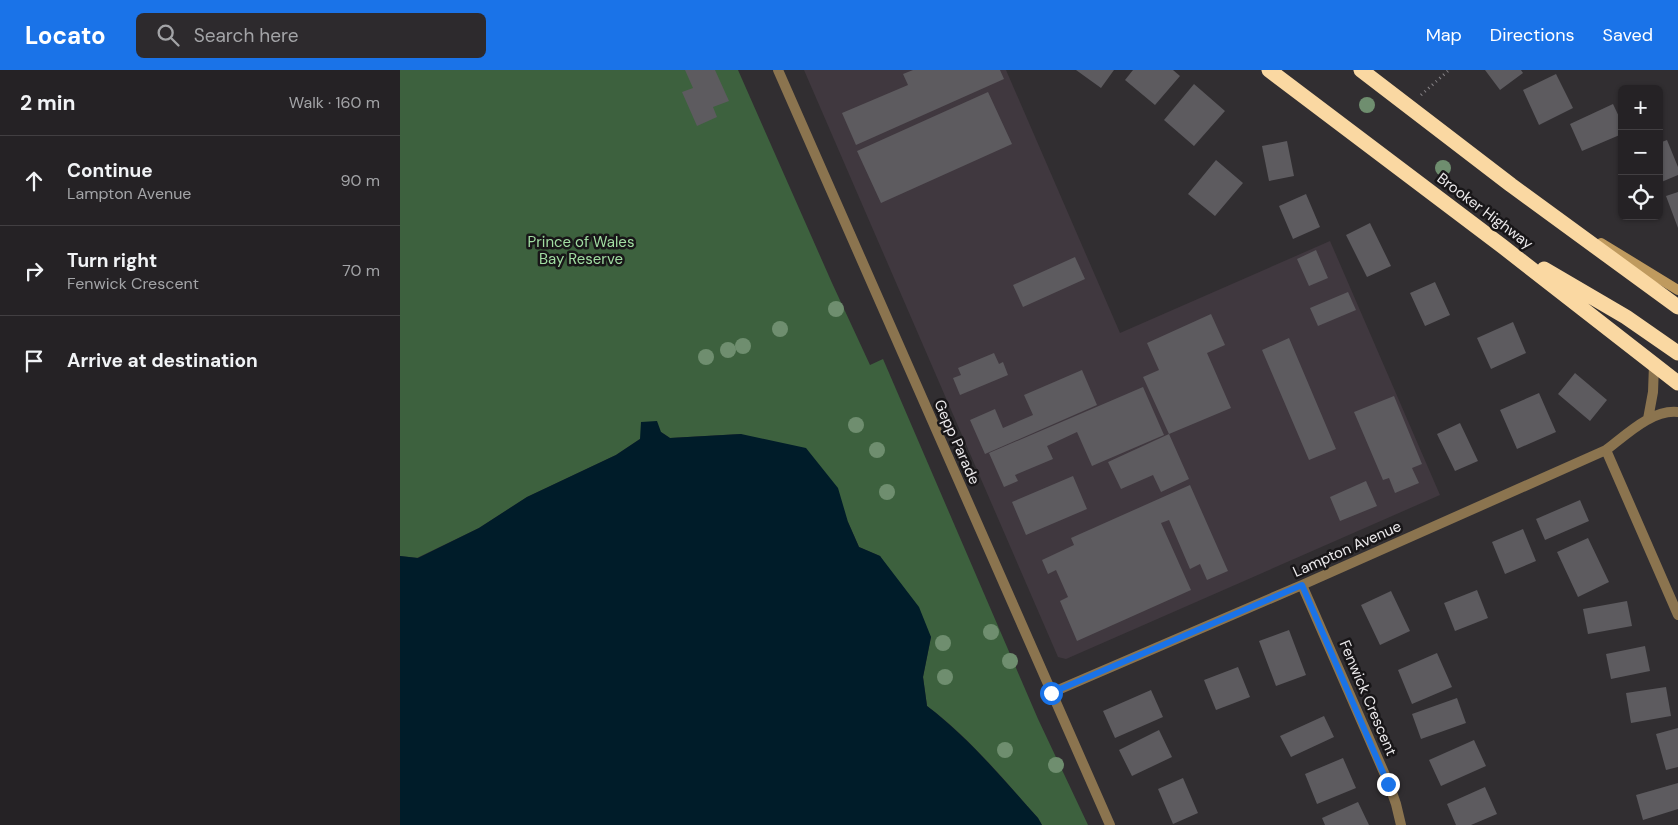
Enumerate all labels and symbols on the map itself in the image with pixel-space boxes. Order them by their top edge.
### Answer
street label: Brooker Highway [1433,168,1538,254]
park label: Prince of Wales Bay Reserve [528,232,634,269]
street label: Gepp Parade [929,396,985,488]
street label: Lampton Avenue [1290,516,1404,582]
street label: Fenwick Crescent [1335,637,1401,759]
route start [1040,682,1063,705]
route end [1377,773,1400,796]

